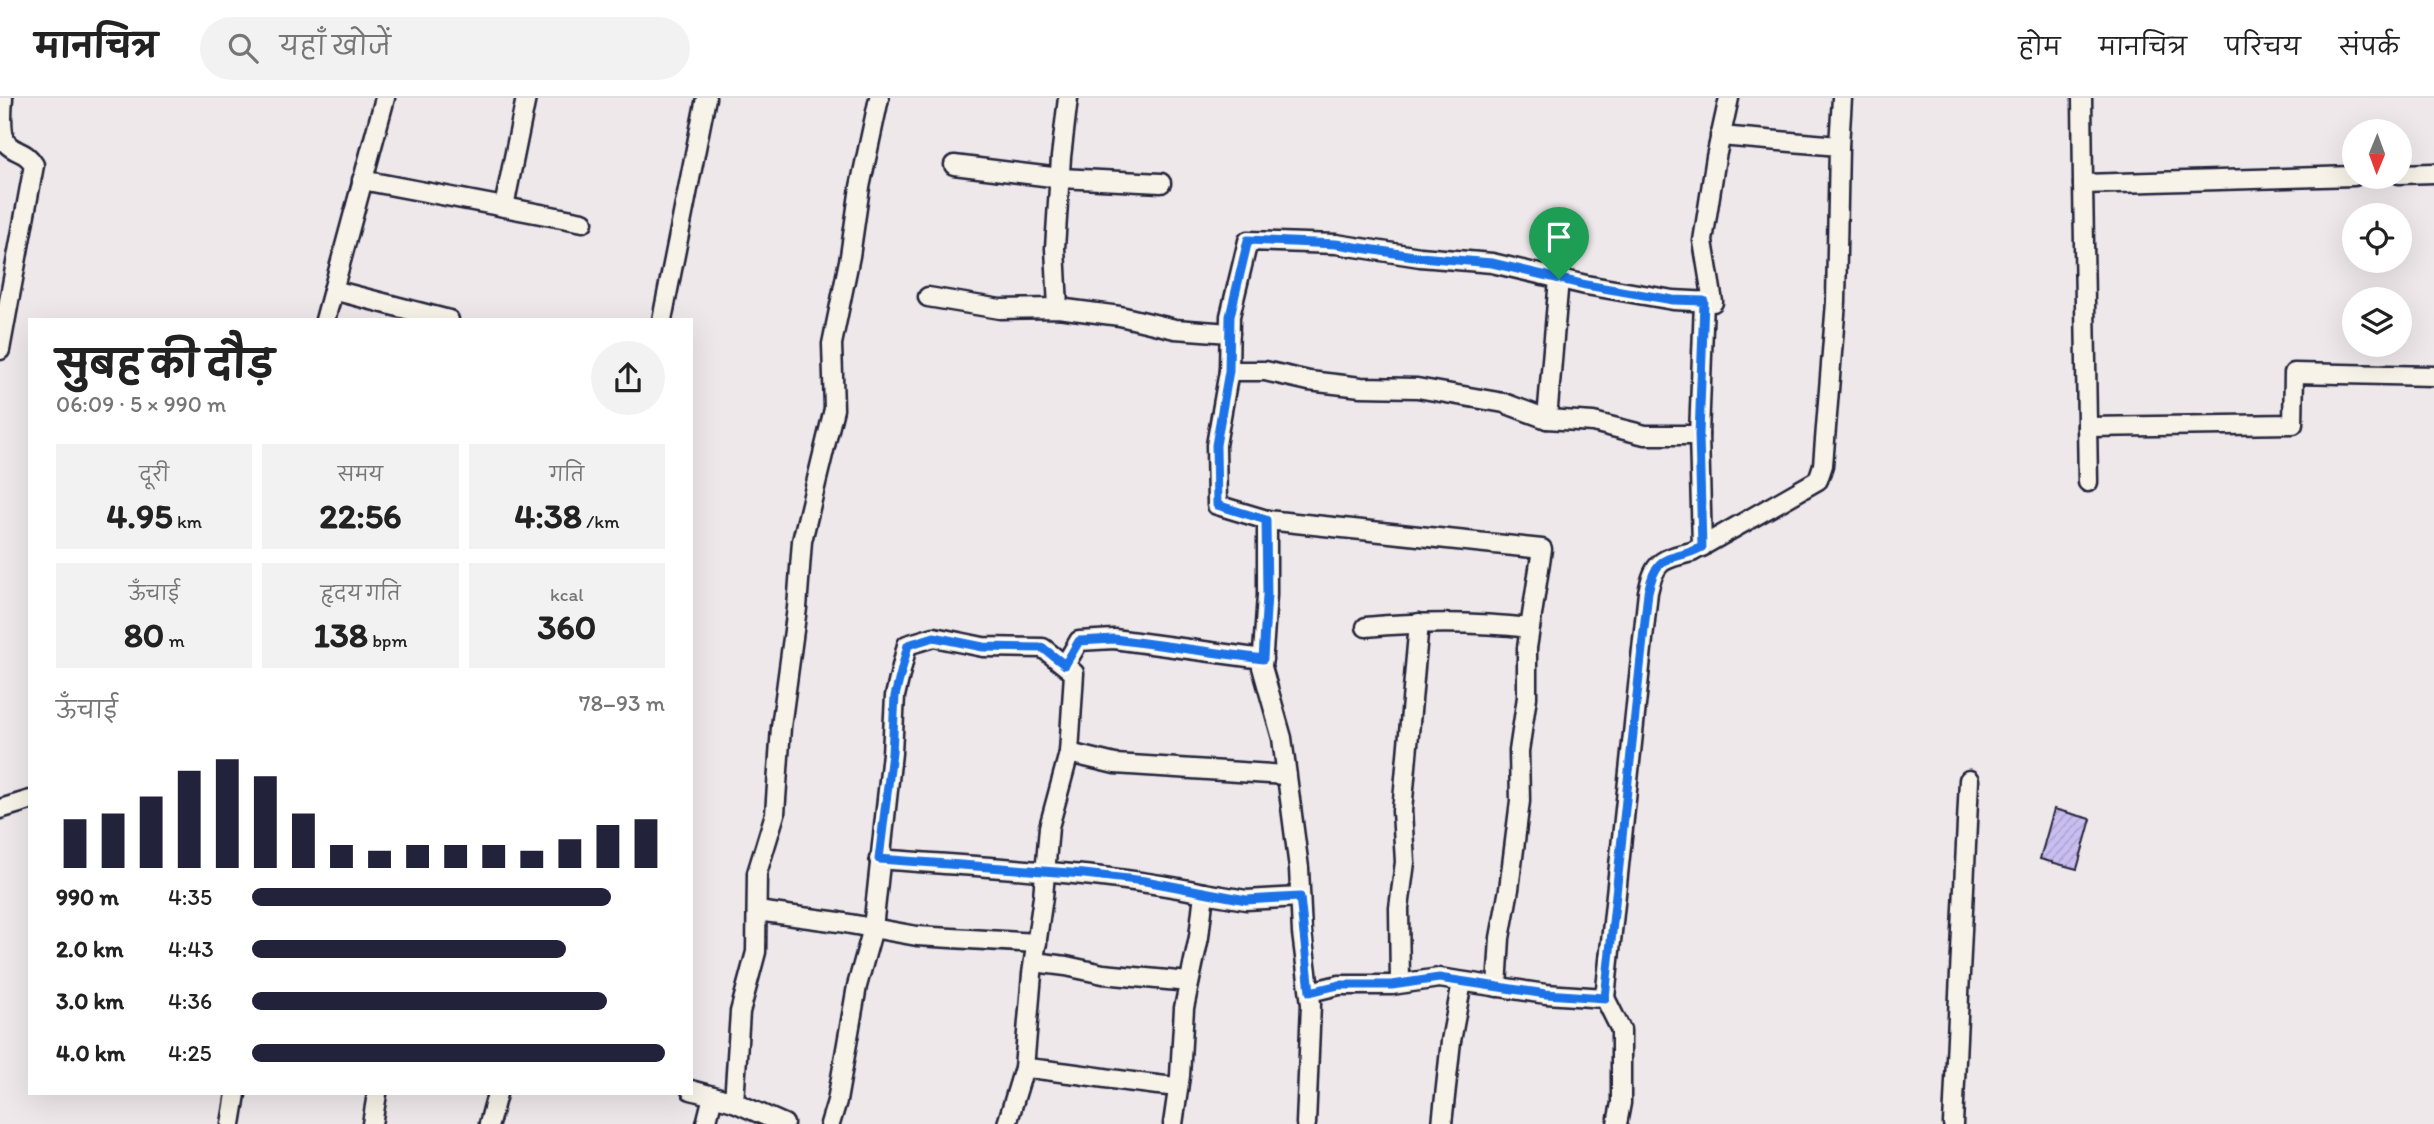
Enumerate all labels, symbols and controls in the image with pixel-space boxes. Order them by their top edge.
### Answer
search box [200,17,690,80]
text: मानचित्र [35,26,158,65]
icon: search [224,29,262,67]
text: यहाँ खोजें [280,30,391,62]
text: होम [2018,32,2061,61]
text: मानचित्र [2099,32,2187,61]
text: परिचय [2225,32,2301,61]
text: संपर्क [2339,32,2399,61]
north arrow [2342,119,2412,189]
map controls [2342,119,2412,357]
button: locate [2342,203,2412,273]
pin [1529,207,1589,279]
icon: arrive [1540,218,1578,256]
button: layers [2342,287,2412,357]
text: सुबह की दौड़ [56,341,274,387]
button: share [591,341,665,415]
text: 06:09 · 5 × 990 m [56,390,226,418]
text: दूरी [139,463,169,486]
text: समय [338,463,383,486]
text: गति [550,463,584,486]
text: 4.95 [106,495,173,537]
text: 22:56 [319,495,402,537]
text: 4:38 [514,495,582,537]
text: km [173,510,202,533]
text: /km [582,510,619,533]
text: ऊँचाई [129,582,180,605]
text: हृदय गति [320,582,401,605]
text: kcal [550,583,584,606]
text: 360 [537,606,596,648]
text: 80 [124,614,164,656]
text: 138 [313,614,368,656]
text: m [164,629,185,652]
text: bpm [368,629,408,652]
text: 78–93 m [579,689,665,717]
text: ऊँचाई [56,696,118,724]
text: 990 m [56,883,119,911]
text: 4:35 [168,883,212,911]
text: 2.0 km [56,935,124,963]
text: 4:43 [168,935,214,963]
text: 3.0 km [56,987,124,1015]
text: 4:36 [168,987,212,1015]
text: 4.0 km [56,1039,125,1067]
text: 4:25 [168,1039,212,1067]

